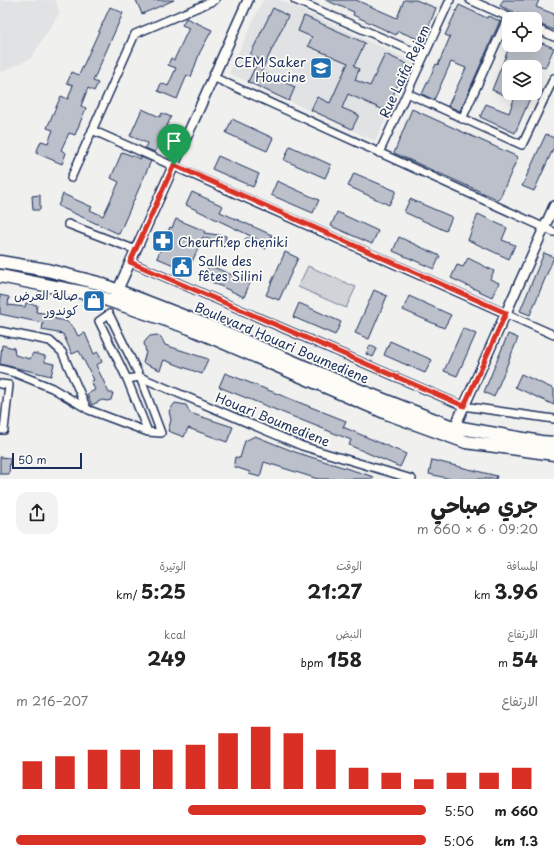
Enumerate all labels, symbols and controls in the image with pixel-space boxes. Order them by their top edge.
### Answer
map controls [502,12,542,100]
button: locate [502,12,542,52]
street label: Rue Laifa Rejem [374,21,434,121]
place label: CEM Saker Houcine [234,52,307,86]
school or university icon: CEM Saker Houcine [308,55,334,81]
button: layers [502,60,542,100]
pin [157,124,191,165]
icon: arrive [163,130,185,152]
pharmacy icon: Cheurfi.ep cheniki [150,228,176,254]
place label: Cheurfi.ep cheniki [178,232,288,251]
place label: Salle des fêtes Silini [198,251,263,285]
public building icon: Salle des fêtes Silini [169,254,195,280]
place label: صالة العرض كوندور [14,285,78,319]
shop icon: صالة العرض كوندور [81,288,107,314]
street label: Boulevard Houari Boumediene [192,297,372,387]
street label: Houari Boumediene [213,387,333,451]
scale bar [12,451,82,470]
text: 50 m [18,451,47,468]
text: جري صباحي [430,487,538,520]
button: share [16,492,58,534]
text: 09:20 · 6 × 660 m [417,519,538,538]
text: الوتيرة [159,557,186,574]
text: الوقت [336,557,362,574]
text: المسافة [507,557,538,574]
text: 5:25 [141,576,186,606]
text: 21:27 [307,576,362,606]
text: 3.96 [494,576,538,606]
text: /km [116,586,141,603]
text: km [474,586,494,603]
text: النبض [336,625,362,642]
text: الارتفاع [507,625,538,642]
text: kcal [164,626,186,643]
text: 249 [147,643,186,673]
text: 158 [327,644,362,674]
text: 54 [512,644,538,674]
text: bpm [301,654,327,671]
text: m [498,654,512,671]
text: 207–216 m [16,691,88,710]
text: الارتفاع [502,691,538,710]
text: 5:50 [444,801,474,820]
text: 660 m [494,801,538,820]
text: 5:06 [443,831,474,850]
text: 1.3 km [495,831,538,850]

